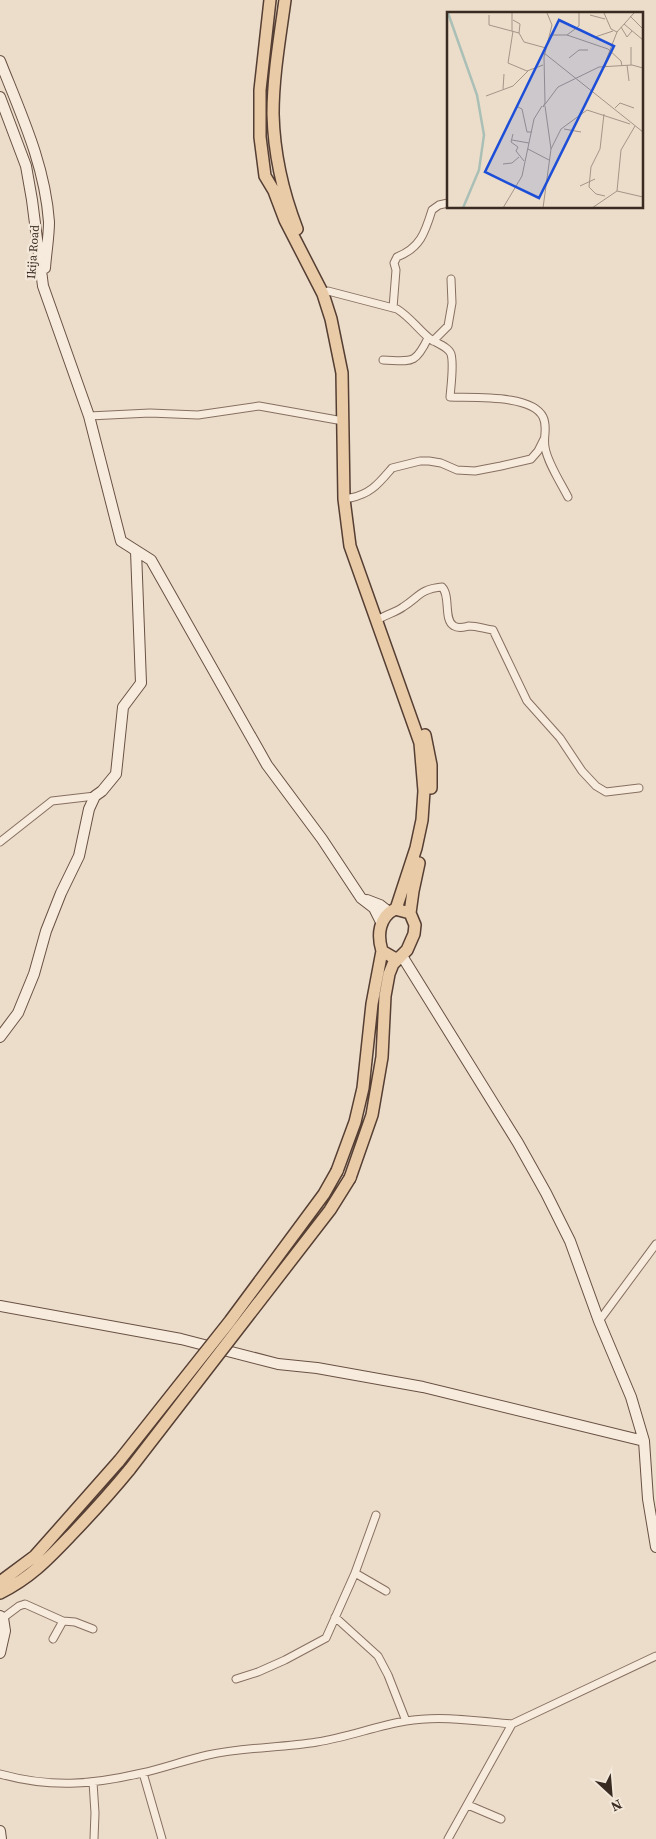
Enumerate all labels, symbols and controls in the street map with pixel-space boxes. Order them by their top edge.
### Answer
inset map [447,12,644,209]
street label: Ikija Road [23,224,43,280]
north arrow [586,1769,636,1819]
text: N [608,1794,626,1817]

